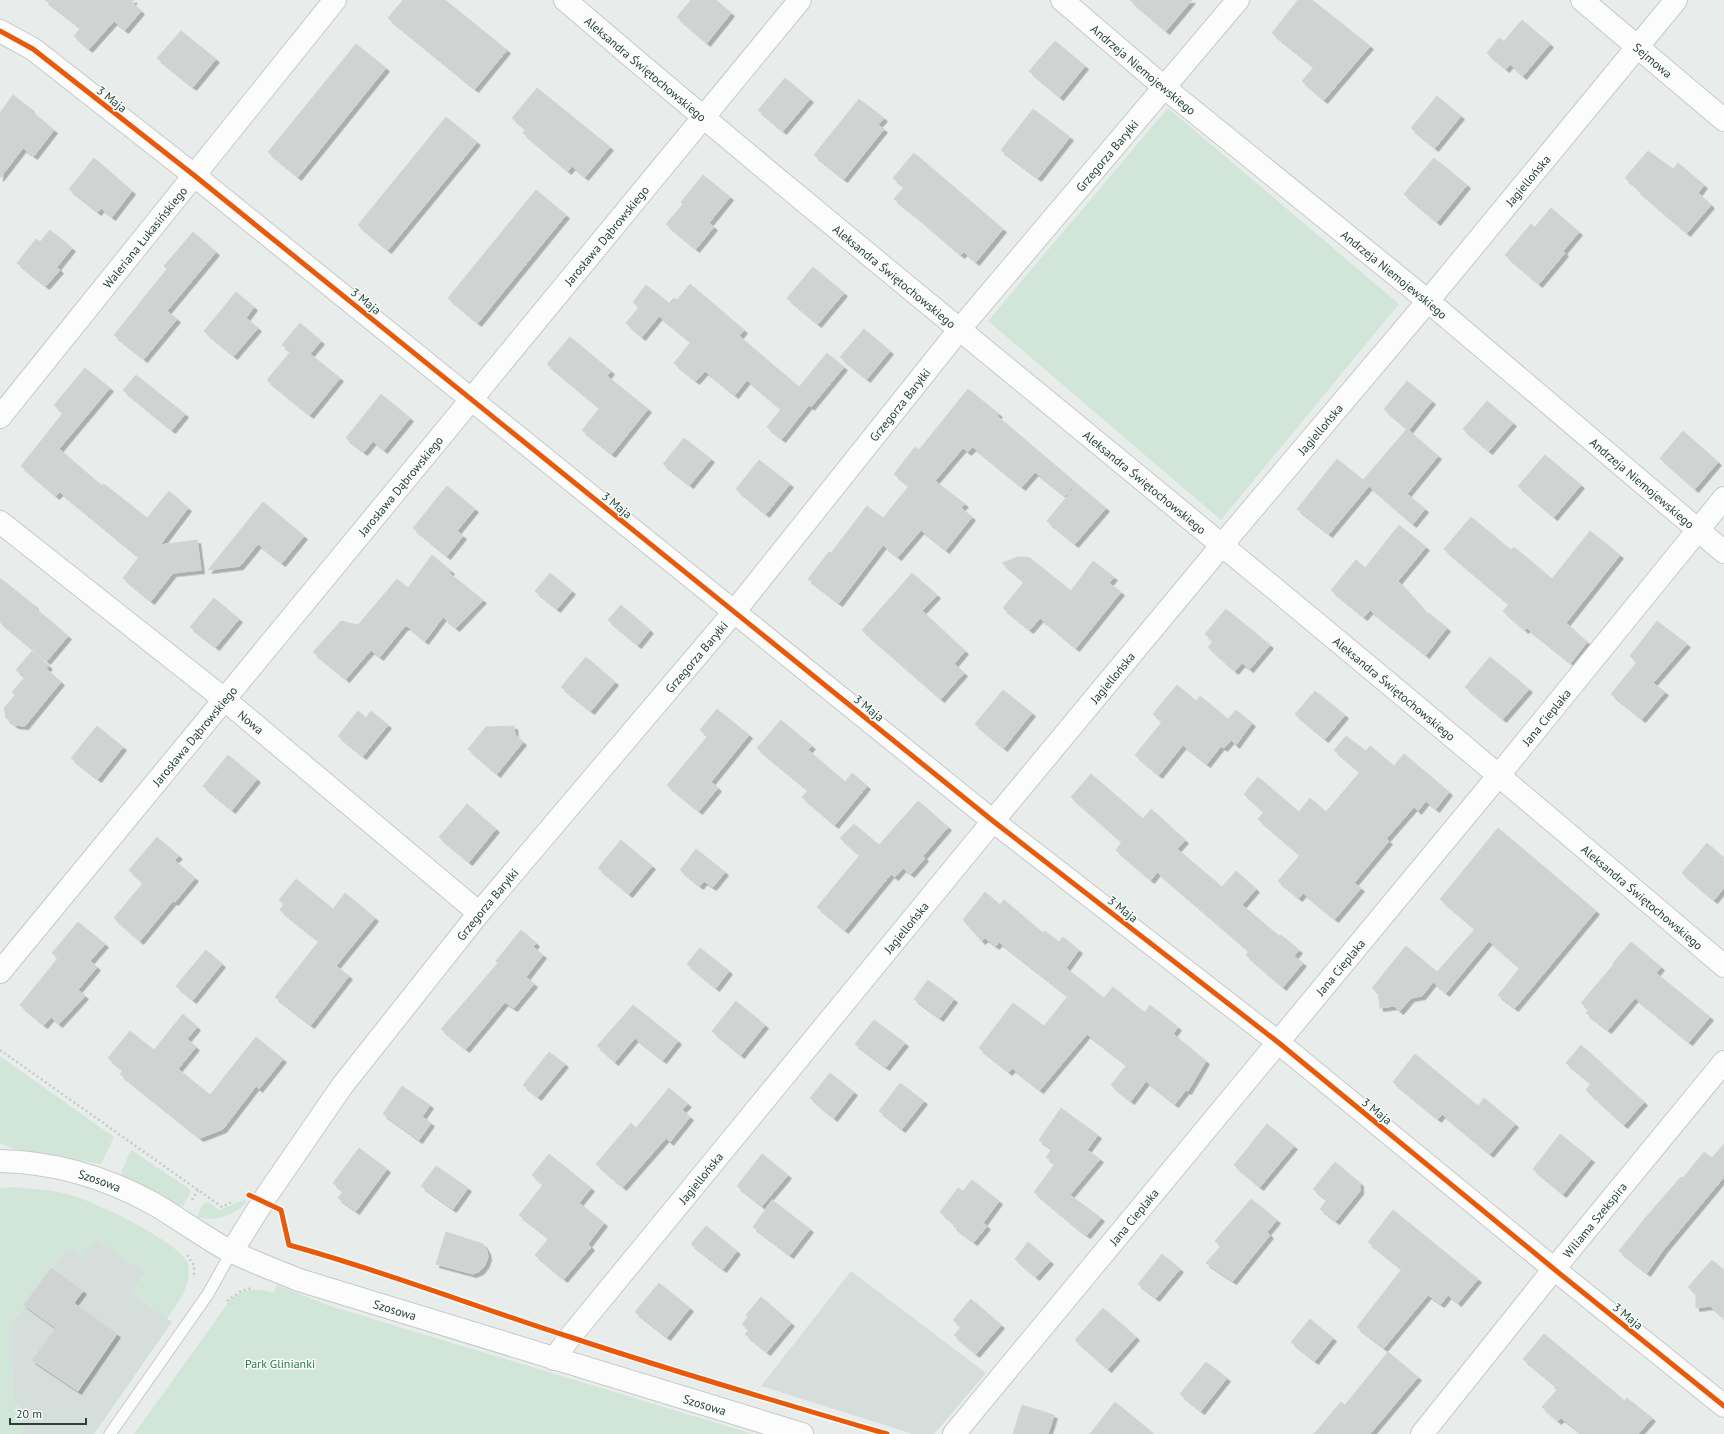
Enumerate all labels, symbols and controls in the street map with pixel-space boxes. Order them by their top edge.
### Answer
street label: Aleksandra Świętochowskiego [582,13,710,124]
street label: Andrzeja Niemojewskiego [1088,21,1199,118]
street label: Sejmowa [1630,39,1676,81]
street label: 3 Maja [94,83,130,116]
street label: Grzegorza Baryłki [1072,116,1141,194]
street label: Jagiellońska [1501,151,1553,210]
street label: Jarosława Dąbrowskiego [560,182,652,289]
street label: Waleriana Łukasińskiego [99,183,190,291]
street label: Aleksandra Świętochowskiego [830,221,959,331]
street label: Andrzeja Niemojewskiego [1339,227,1451,322]
street label: 3 Maja [348,284,384,318]
street label: Grzegorza Baryłki [866,365,933,444]
street label: Jagiellońska [1294,400,1346,458]
street label: Aleksandra Świętochowskiego [1080,427,1209,537]
street label: Jarosława Dąbrowskiego [354,433,446,539]
street label: Andrzeja Niemojewskiego [1587,434,1698,531]
street label: 3 Maja [599,488,635,522]
street label: Grzegorza Baryłki [662,618,731,696]
street label: Aleksandra Świętochowskiego [1330,633,1459,744]
street label: Jagiellońska [1086,649,1138,707]
street label: Jarosława Dąbrowskiego [148,683,240,790]
street label: Jana Cieplaka [1518,685,1574,749]
street label: 3 Maja [851,691,887,725]
street label: Nowa [235,707,267,737]
street label: Aleksandra Świętochowskiego [1579,841,1706,953]
street label: Grzegorza Baryłki [453,865,521,943]
street label: 3 Maja [1105,893,1141,926]
street label: Jagiellońska [880,898,931,957]
street label: Jana Cieplaka [1312,936,1368,999]
street label: 3 Maja [1359,1094,1395,1128]
street label: Jagiellońska [674,1149,726,1207]
street label: Szosowa [77,1166,123,1195]
street label: Wiliama Szekspira [1559,1179,1630,1260]
street label: Jana Cieplaka [1105,1185,1162,1249]
street label: Szosowa [372,1296,418,1323]
street label: 3 Maja [1610,1299,1646,1333]
park label: Park Glinianki [245,1356,315,1371]
street label: Szosowa [681,1391,728,1418]
scale bar [10,1400,86,1426]
text: 20 m [16,1406,42,1421]

